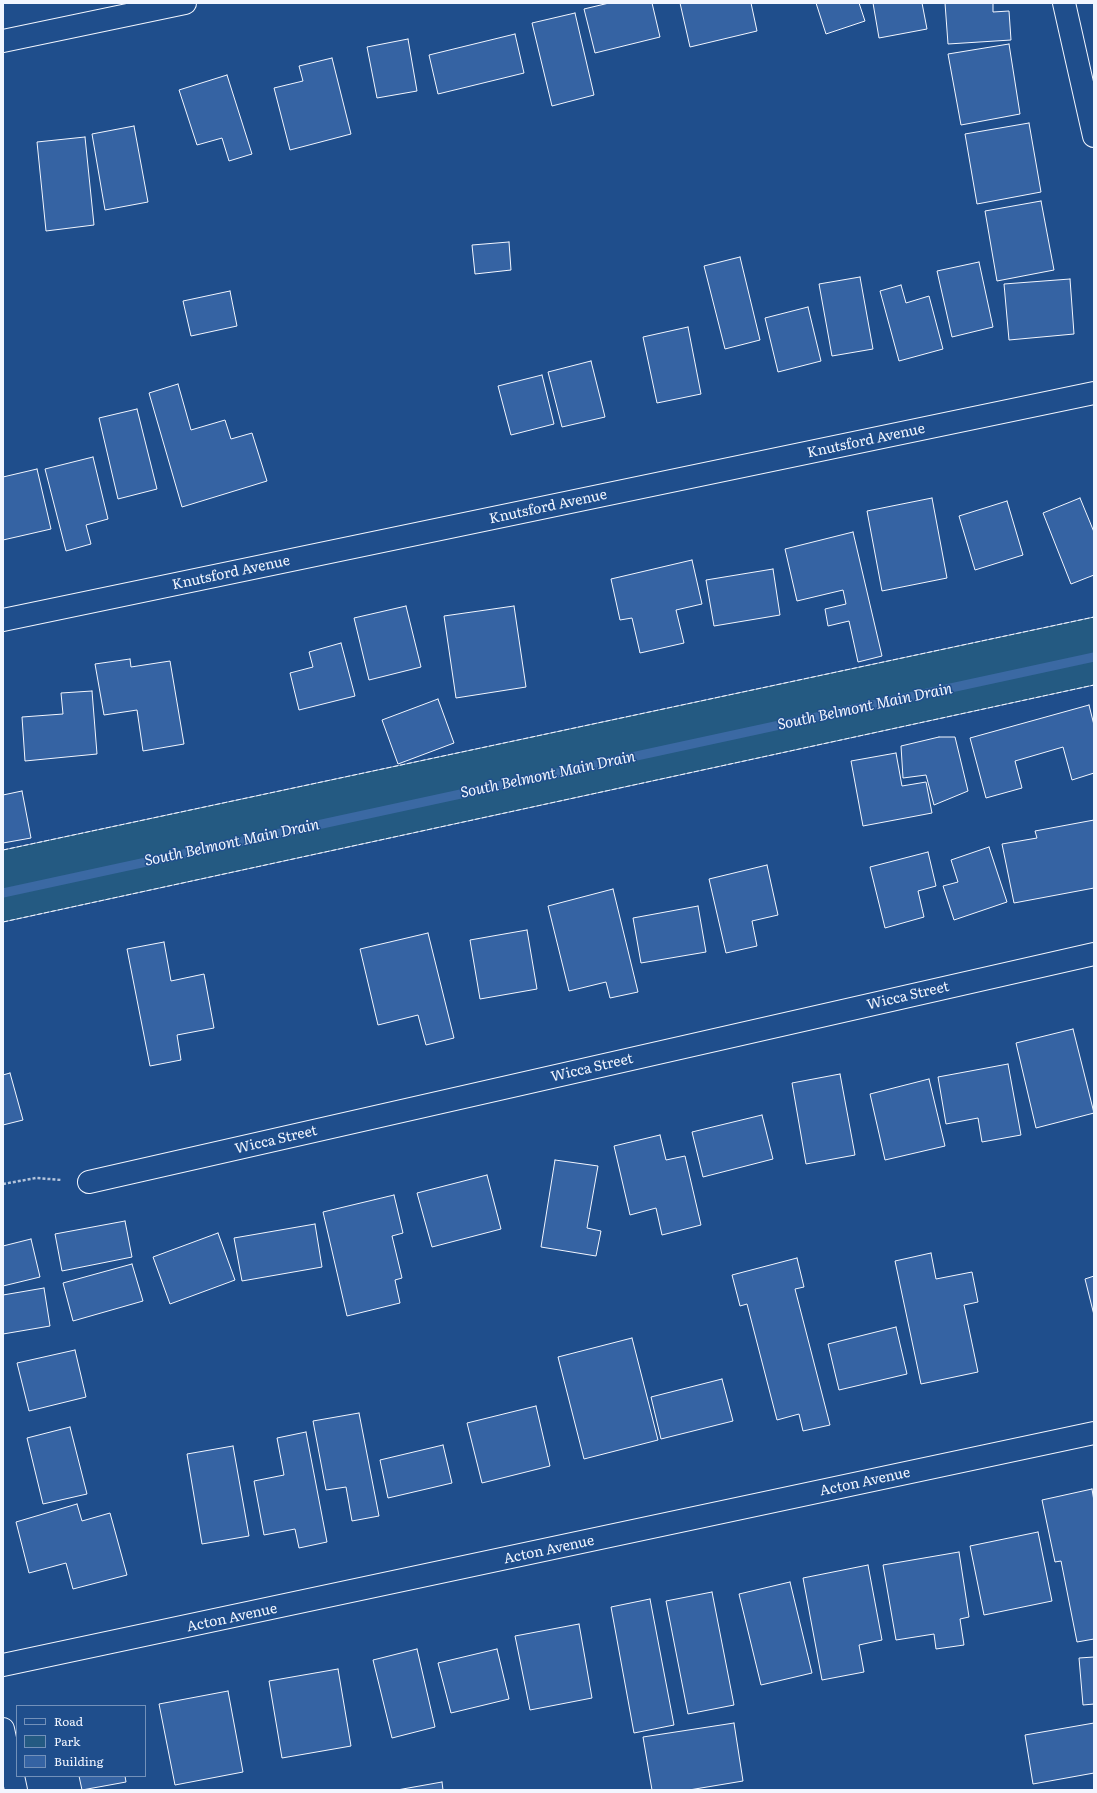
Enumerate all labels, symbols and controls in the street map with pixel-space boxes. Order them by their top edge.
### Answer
street label: Knutsford Avenue [806,420,926,462]
street label: Knutsford Avenue [488,486,608,528]
street label: Knutsford Avenue [171,552,291,594]
water label: South Belmont Main Drain [776,680,954,734]
water label: South Belmont Main Drain [459,748,637,802]
water label: South Belmont Main Drain [143,816,321,870]
street label: Wicca Street [865,978,951,1014]
street label: Wicca Street [549,1050,635,1086]
street label: Wicca Street [233,1122,319,1158]
street label: Acton Avenue [818,1464,912,1500]
street label: Acton Avenue [502,1532,596,1568]
street label: Acton Avenue [185,1600,279,1636]
legend [16,1705,146,1777]
text: Road [54,1712,83,1730]
text: Park [54,1732,80,1750]
text: Building [54,1752,103,1770]

